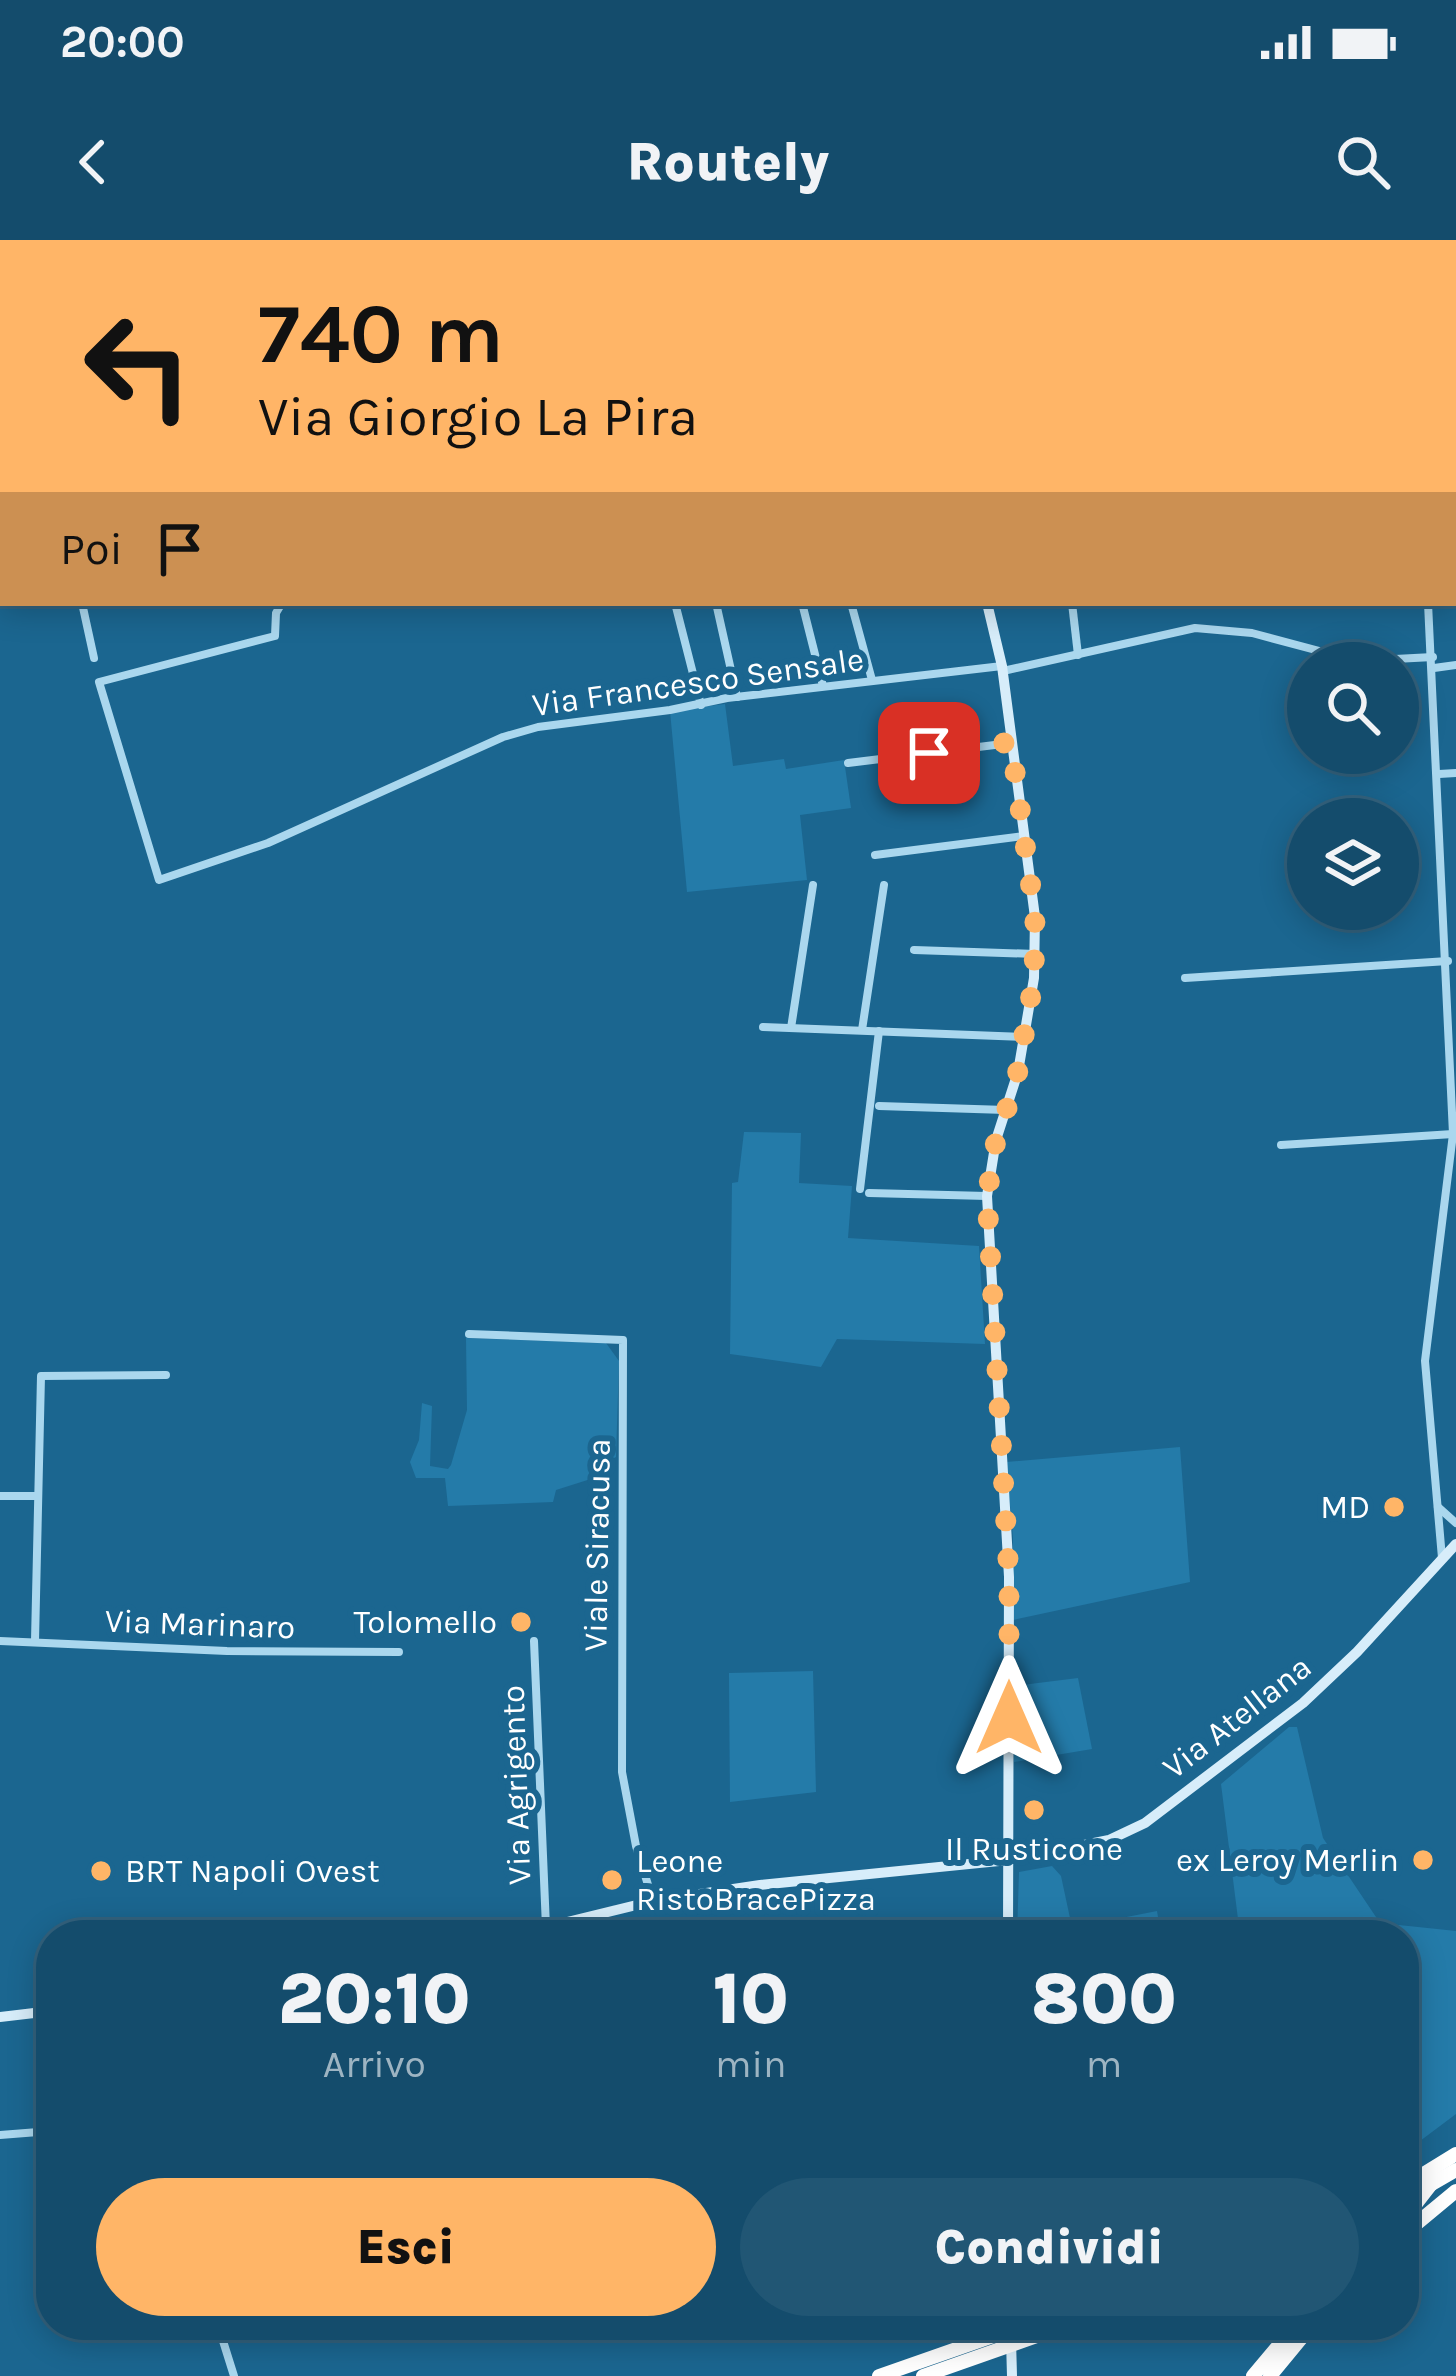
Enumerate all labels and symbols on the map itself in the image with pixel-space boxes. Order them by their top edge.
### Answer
street label: Via Francesco Sensale [530,640,866,724]
pin [878,702,980,804]
street label: Viale Siracusa [576,1438,618,1652]
place label: MD [1320,1488,1370,1526]
marker: MD [1381,1494,1407,1520]
street label: Via Marinaro [104,1602,296,1646]
place label: Tolomello [353,1603,497,1641]
marker: Tolomello [508,1609,534,1635]
street label: Via Atellana [1155,1647,1319,1787]
position arrow [946,1655,1072,1781]
street label: Via Agrigento [494,1685,538,1885]
marker: Il Rusticone [1021,1797,1047,1823]
place label: Il Rusticone [945,1830,1123,1868]
place label: ex Leroy Merlin [1176,1841,1399,1879]
place label: Leone RistoBracePizza [636,1842,876,1918]
marker: ex Leroy Merlin [1410,1847,1436,1873]
place label: BRT Napoli Ovest [125,1852,380,1890]
marker: BRT Napoli Ovest [88,1858,114,1884]
marker: Leone RistoBracePizza [599,1867,625,1893]

